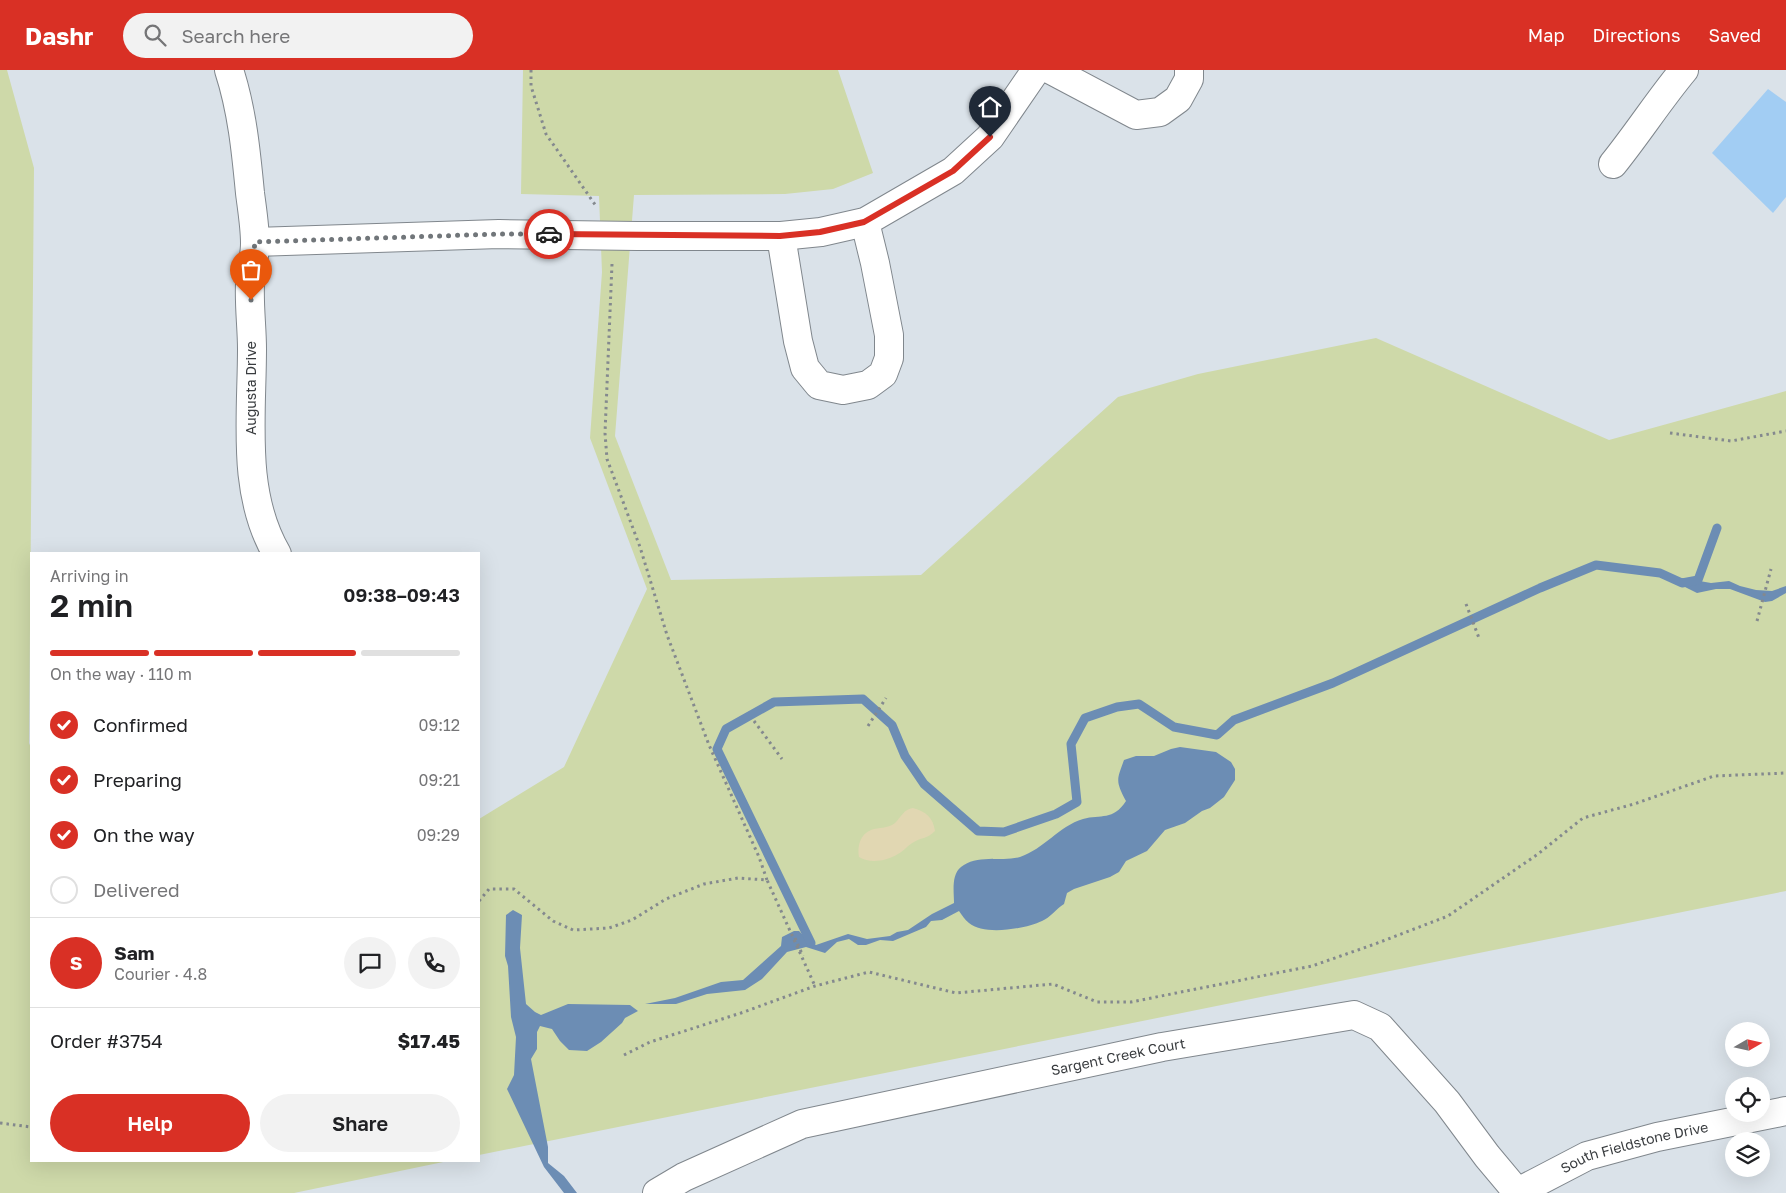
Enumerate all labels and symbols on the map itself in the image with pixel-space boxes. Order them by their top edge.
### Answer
pin [969,86,1011,137]
courier [524,209,574,259]
pin [230,249,272,300]
street label: Augusta Drive [242,341,259,435]
north arrow [1725,1022,1770,1068]
street label: Sargent Creek Court [1049,1034,1187,1079]
street label: South Fieldstone Drive [1557,1118,1710,1176]

